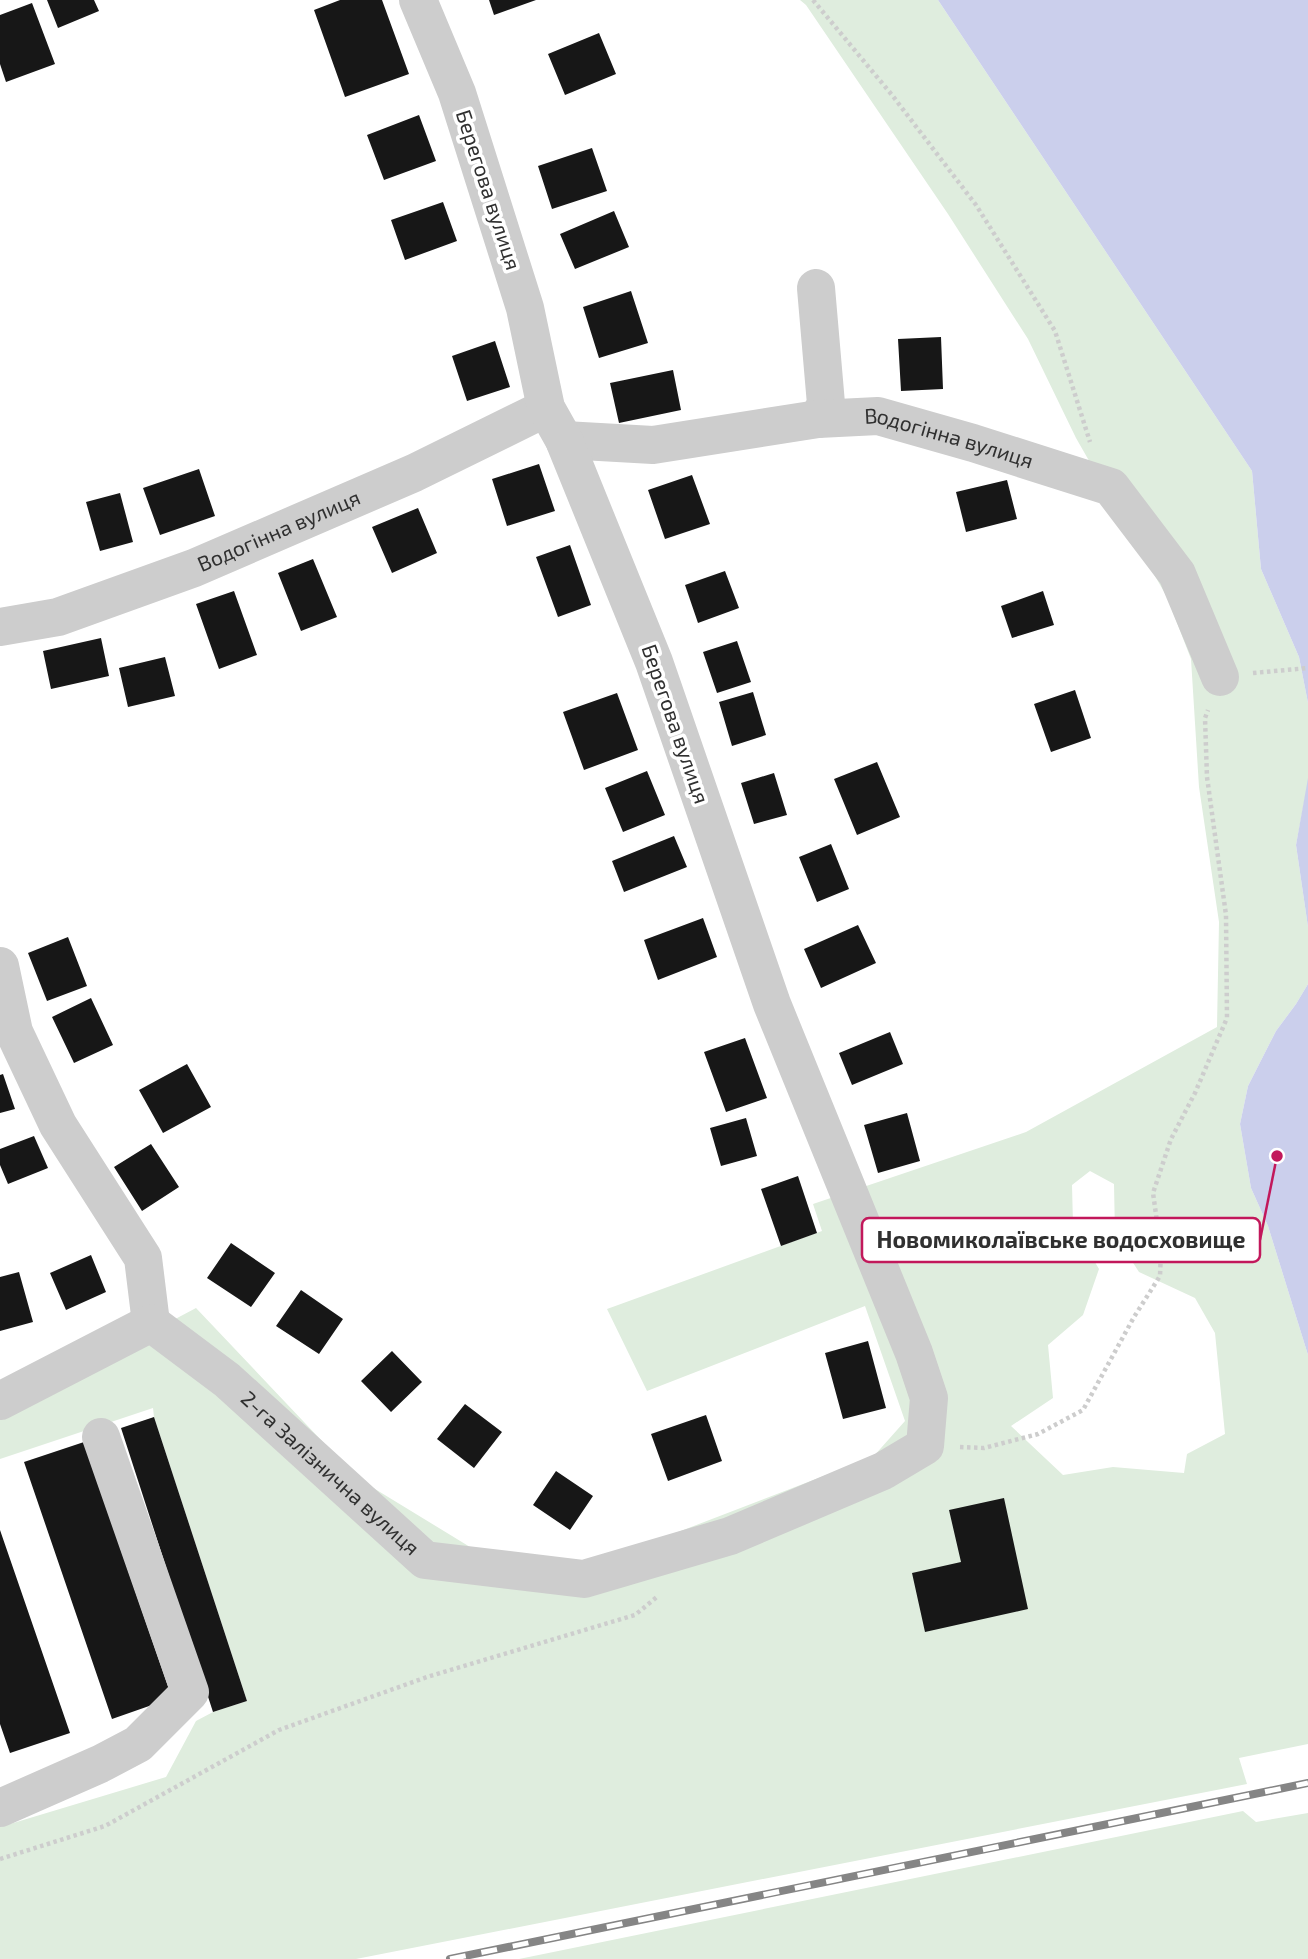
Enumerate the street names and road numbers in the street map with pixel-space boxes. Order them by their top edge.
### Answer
street label: Берегова вулиця [451,106,527,273]
street label: Водогінна вулиця [864,402,1037,472]
street label: Водогінна вулиця [193,484,364,576]
street label: Берегова вулиця [636,641,715,807]
street label: 2-га Залізнична вулиця [237,1385,425,1560]

